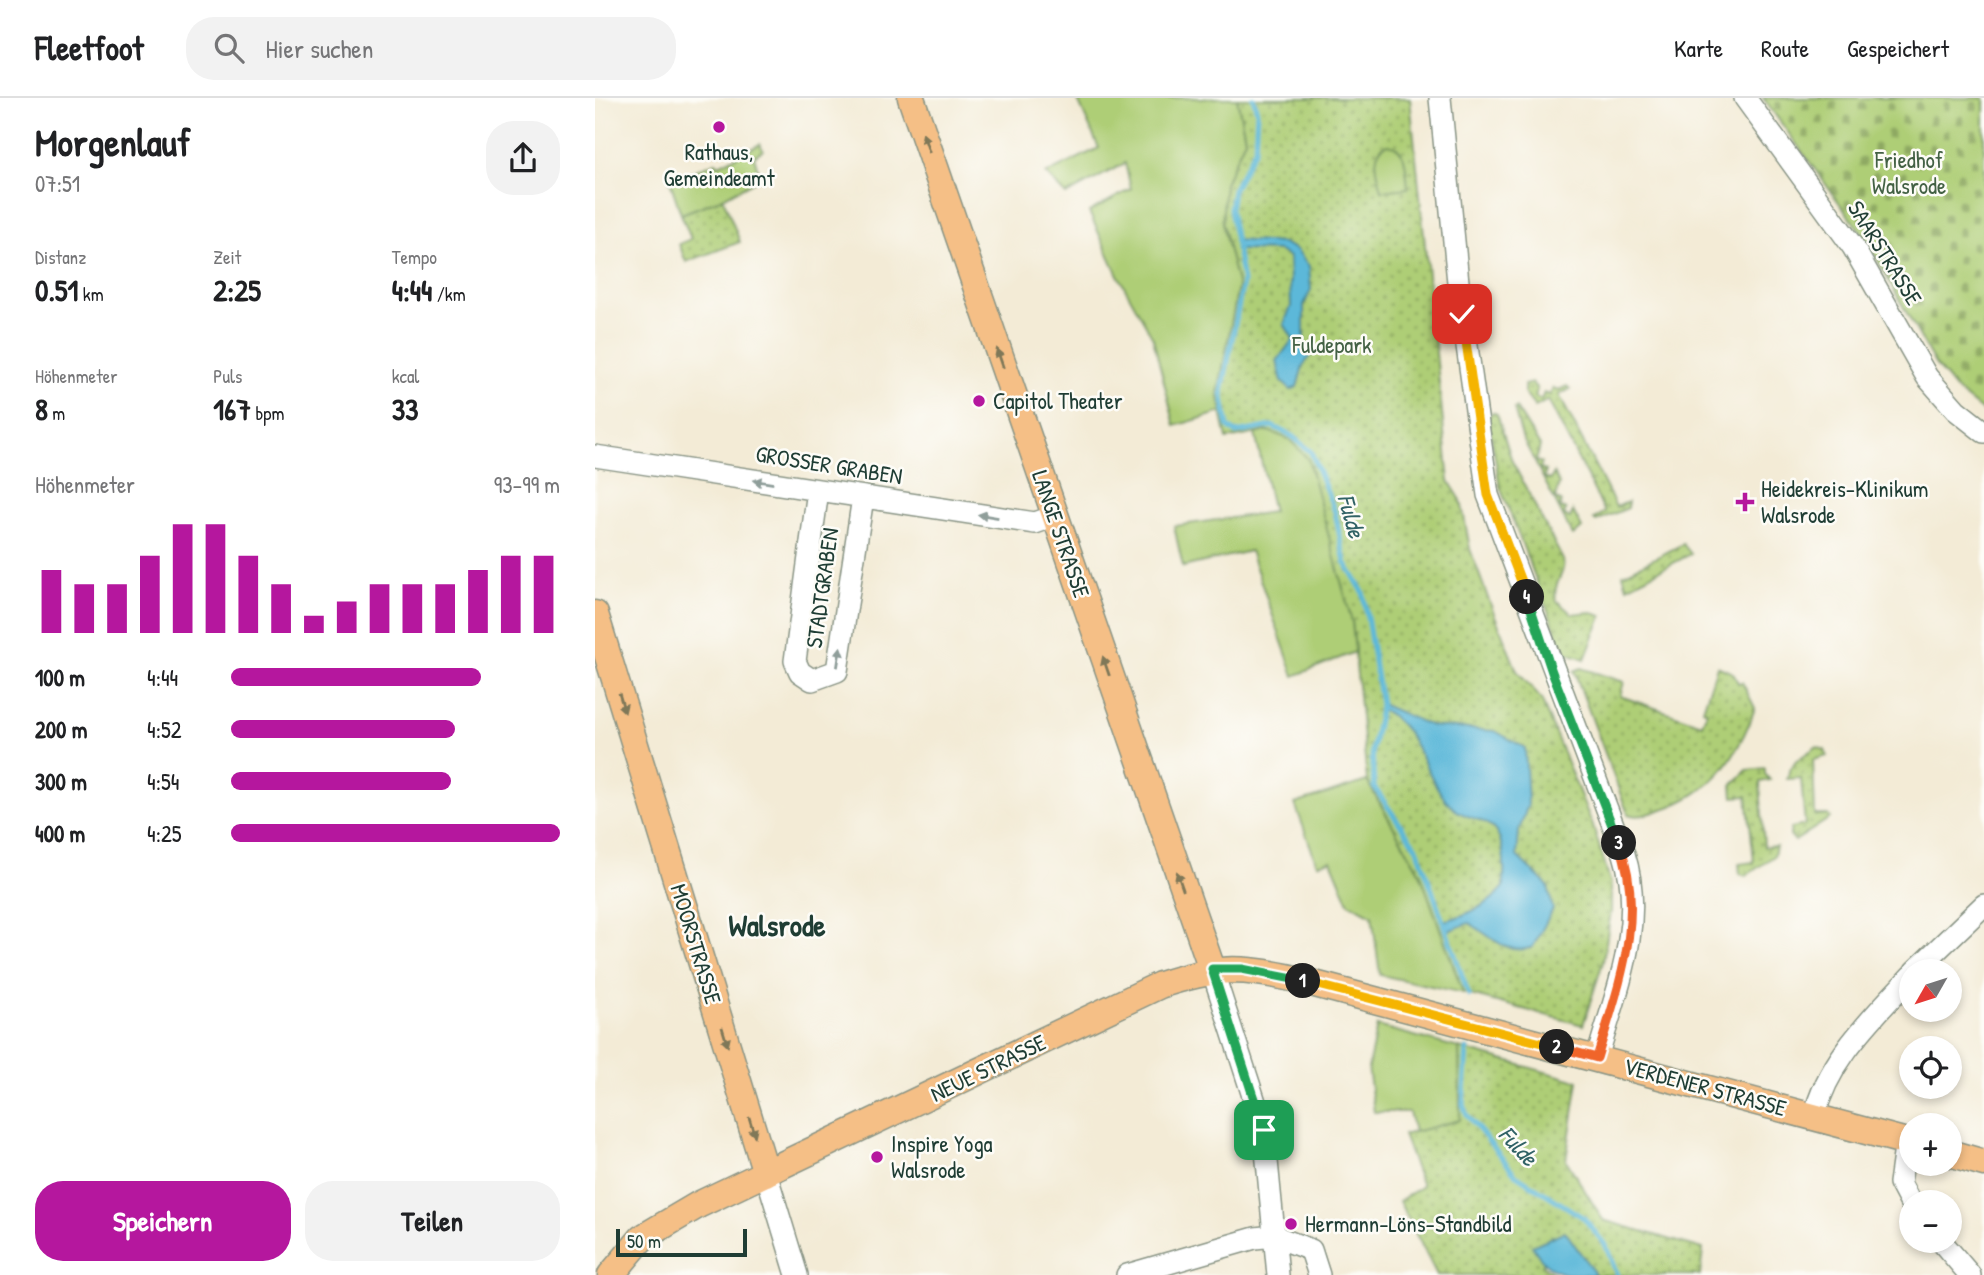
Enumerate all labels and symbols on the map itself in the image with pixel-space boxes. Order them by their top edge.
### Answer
marker: Rathaus, Gemeindeamt [711,119,727,135]
one-way arrow [920,133,931,154]
place label: Rathaus, Gemeindeamt [663,136,776,193]
park label: Friedhof Walsrode [1872,144,1946,201]
street label: SAARSTRASSE [1841,195,1930,311]
pin [1432,284,1492,344]
park label: Fuldepark [1291,329,1372,360]
one-way arrow [994,348,1005,369]
place label: Capitol Theater [993,385,1123,416]
marker: Capitol Theater [971,393,987,409]
street label: GROSSER GRABEN [754,438,905,491]
street label: LANGE STRASSE [1025,466,1098,602]
place label: Heidekreis-Klinikum Walsrode [1761,473,1928,530]
one-way arrow [752,476,774,487]
water label: Fulde [1331,490,1374,543]
marker: Heidekreis-Klinikum Walsrode [1735,492,1755,512]
one-way arrow [977,510,999,521]
street label: STADTGRABEN [798,526,845,650]
pin: 4 [1509,580,1545,614]
one-way arrow [834,646,845,668]
one-way arrow [1100,656,1111,677]
one-way arrow [618,692,628,713]
pin: 3 [1601,826,1637,860]
one-way arrow [1174,871,1185,892]
street label: MOORSTRASSE [664,880,729,1008]
district label: Walsrode [728,905,826,945]
north arrow [1899,959,1962,1022]
pin: 1 [1285,964,1321,998]
street label: NEUE STRASSE [925,1026,1051,1109]
one-way arrow [720,1027,730,1048]
pin: 2 [1539,1030,1574,1065]
street label: VERDENER STRASSE [1620,1050,1790,1123]
pin [1234,1100,1294,1160]
one-way arrow [748,1117,758,1138]
water label: Fulde [1492,1118,1546,1173]
place label: Inspire Yoga Walsrode [891,1128,993,1185]
marker: Inspire Yoga Walsrode [869,1149,885,1165]
place label: Hermann-Löns-Standbild [1305,1208,1511,1239]
marker: Hermann-Löns-Standbild [1283,1216,1299,1232]
scale bar [616,1226,747,1258]

